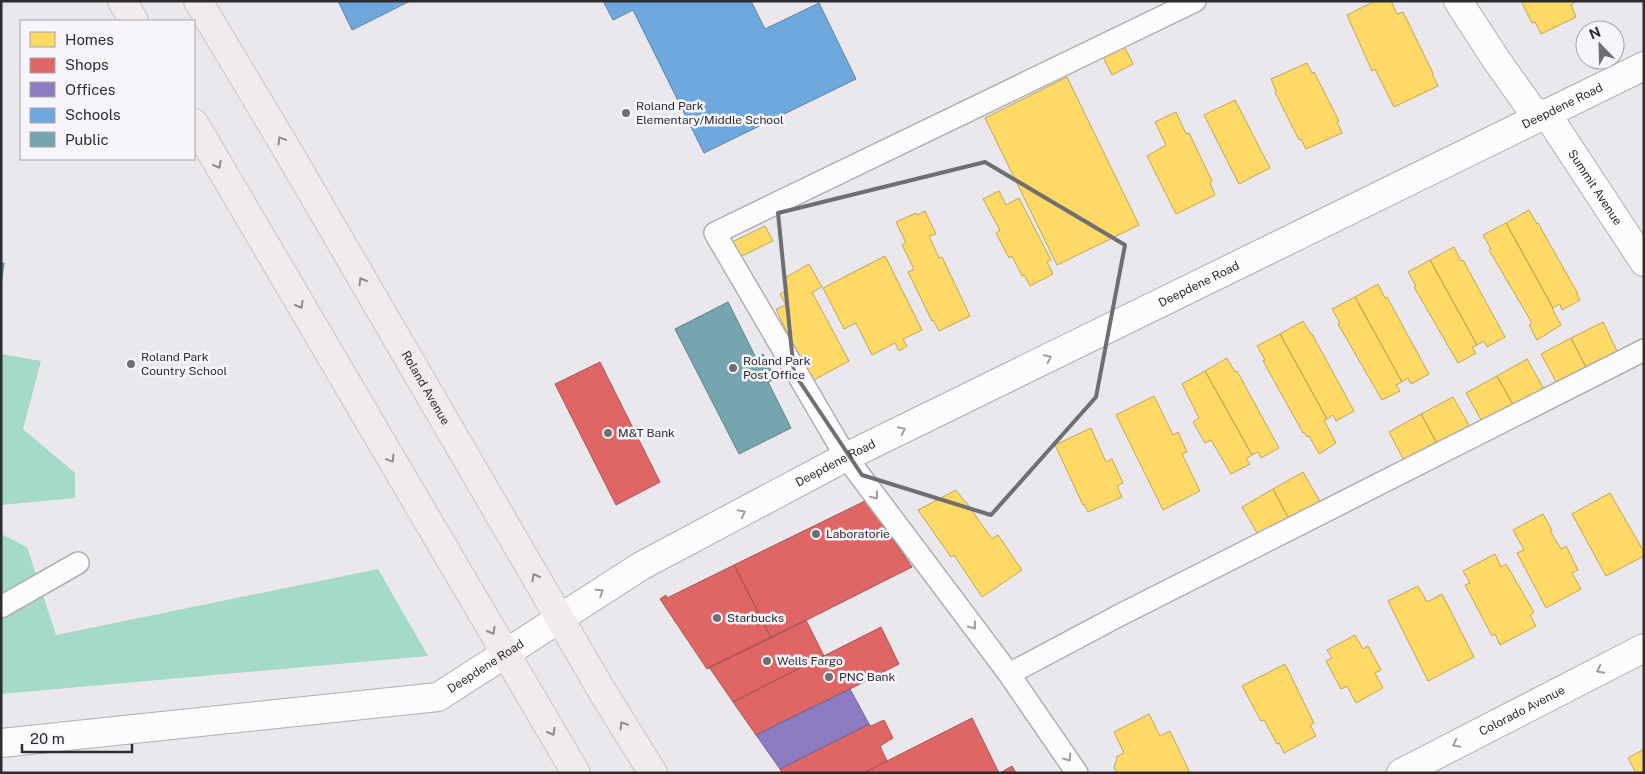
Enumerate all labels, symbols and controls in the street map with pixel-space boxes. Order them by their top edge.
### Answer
legend [20,20,195,160]
north arrow [1575,20,1625,70]
text: N [1587,24,1603,43]
text: Homes [65,31,114,48]
text: Shops [65,56,109,73]
street label: Deepdene Road [1520,80,1605,132]
text: Offices [65,81,115,98]
place label: Roland Park Elementary/Middle School [636,99,784,127]
text: Schools [65,106,121,123]
marker: Roland Park Elementary/Middle School [620,107,632,119]
text: Public [65,131,109,148]
one-way arrow [278,137,288,146]
street label: Summit Avenue [1565,147,1625,228]
one-way arrow [212,160,222,169]
street label: Deepdene Road [1156,258,1241,310]
one-way arrow [359,277,369,286]
one-way arrow [294,300,304,309]
street label: Roland Avenue [399,348,453,428]
place label: Roland Park Country School [141,350,228,378]
place label: Roland Park Post Office [743,354,811,382]
one-way arrow [1042,354,1051,364]
marker: Roland Park Country School [125,358,137,370]
marker: Roland Park Post Office [727,362,739,374]
place label: M&T Bank [618,426,675,440]
one-way arrow [897,426,906,436]
marker: M&T Bank [602,427,614,439]
street label: Deepdene Road [793,437,878,490]
one-way arrow [384,453,394,462]
one-way arrow [870,490,878,499]
one-way arrow [737,509,746,519]
place label: Laboratorie [826,527,890,541]
marker: Laboratorie [810,528,822,540]
one-way arrow [531,573,541,582]
one-way arrow [595,589,604,598]
place label: Starbucks [727,611,784,625]
marker: Starbucks [711,612,723,624]
one-way arrow [967,620,976,630]
one-way arrow [486,625,496,634]
street label: Deepdene Road [445,637,526,696]
place label: Wells Fargo [777,654,843,668]
marker: Wells Fargo [761,655,773,667]
one-way arrow [1597,664,1606,674]
place label: PNC Bank [839,670,895,684]
marker: PNC Bank [823,671,835,683]
street label: Colorado Avenue [1477,683,1567,739]
one-way arrow [620,721,629,730]
scale bar [22,722,132,754]
one-way arrow [546,727,556,736]
text: 20 m [30,730,65,747]
one-way arrow [1452,738,1461,748]
one-way arrow [1061,753,1071,762]

